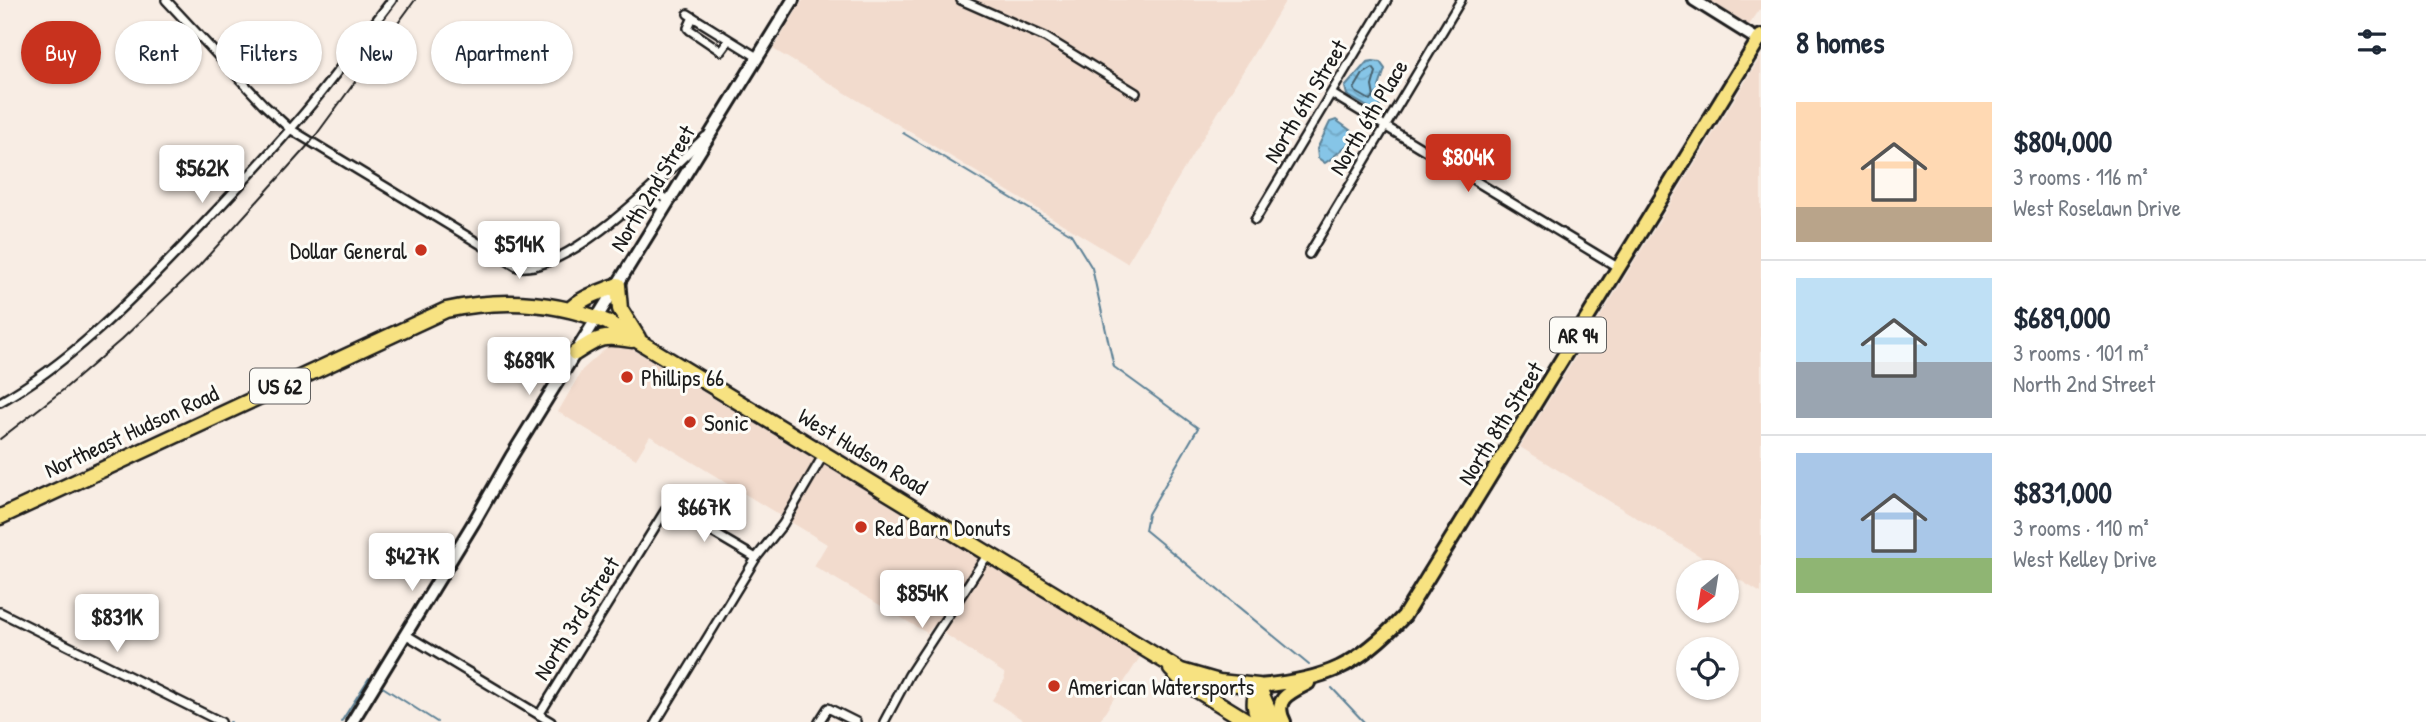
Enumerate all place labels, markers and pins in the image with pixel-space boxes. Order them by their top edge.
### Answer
pin: $804K [1419,134,1517,194]
pin: $562K [153,146,251,205]
pin: $514K [470,222,568,281]
place label: Dollar General [290,235,408,266]
marker: Dollar General [413,242,429,258]
pin: $689K [480,338,578,397]
place label: Phillips 66 [641,362,724,393]
marker: Phillips 66 [619,369,635,385]
place label: Sonic [704,407,748,438]
marker: Sonic [682,414,698,430]
pin: $667K [655,484,753,544]
place label: Red Barn Donuts [875,512,1011,543]
marker: Red Barn Donuts [853,519,869,535]
pin: $427K [363,534,461,593]
pin: $854K [873,570,971,630]
pin: $831K [68,594,166,654]
place label: American Watersports [1068,671,1254,702]
marker: American Watersports [1046,678,1062,694]

